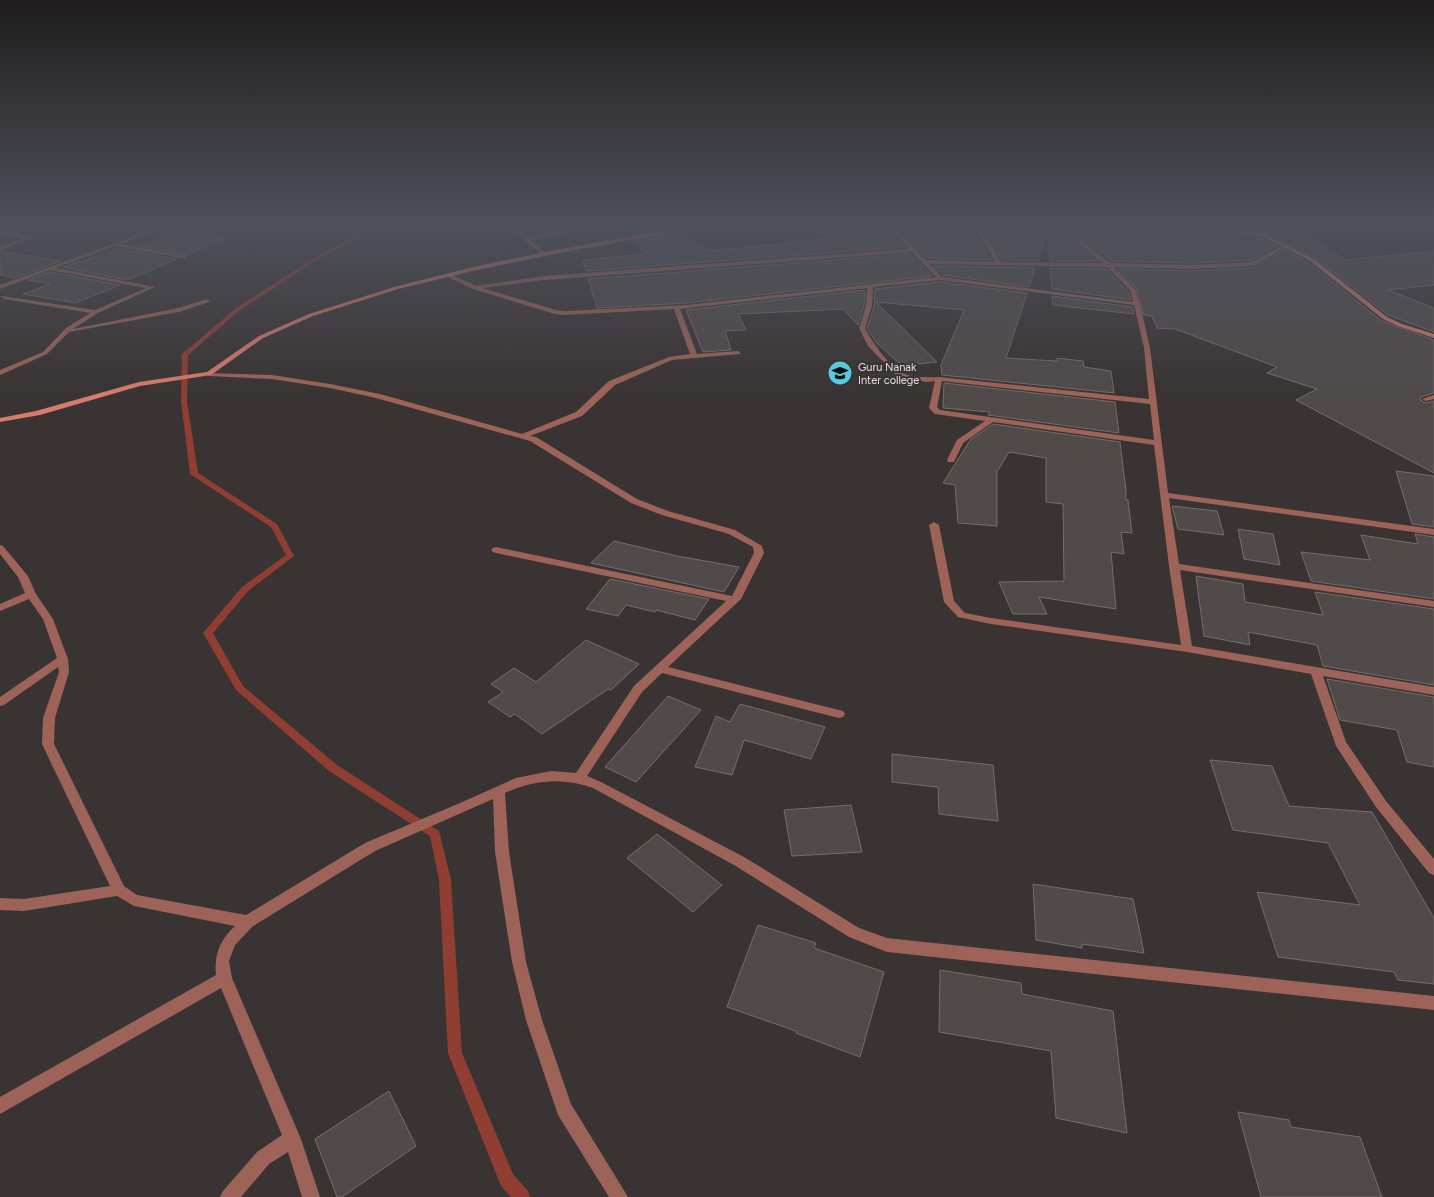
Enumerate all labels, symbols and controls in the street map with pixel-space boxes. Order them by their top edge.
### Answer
school or university icon: Guru Nanak Inter college [827,360,853,386]
place label: Guru Nanak Inter college [858,361,919,387]

